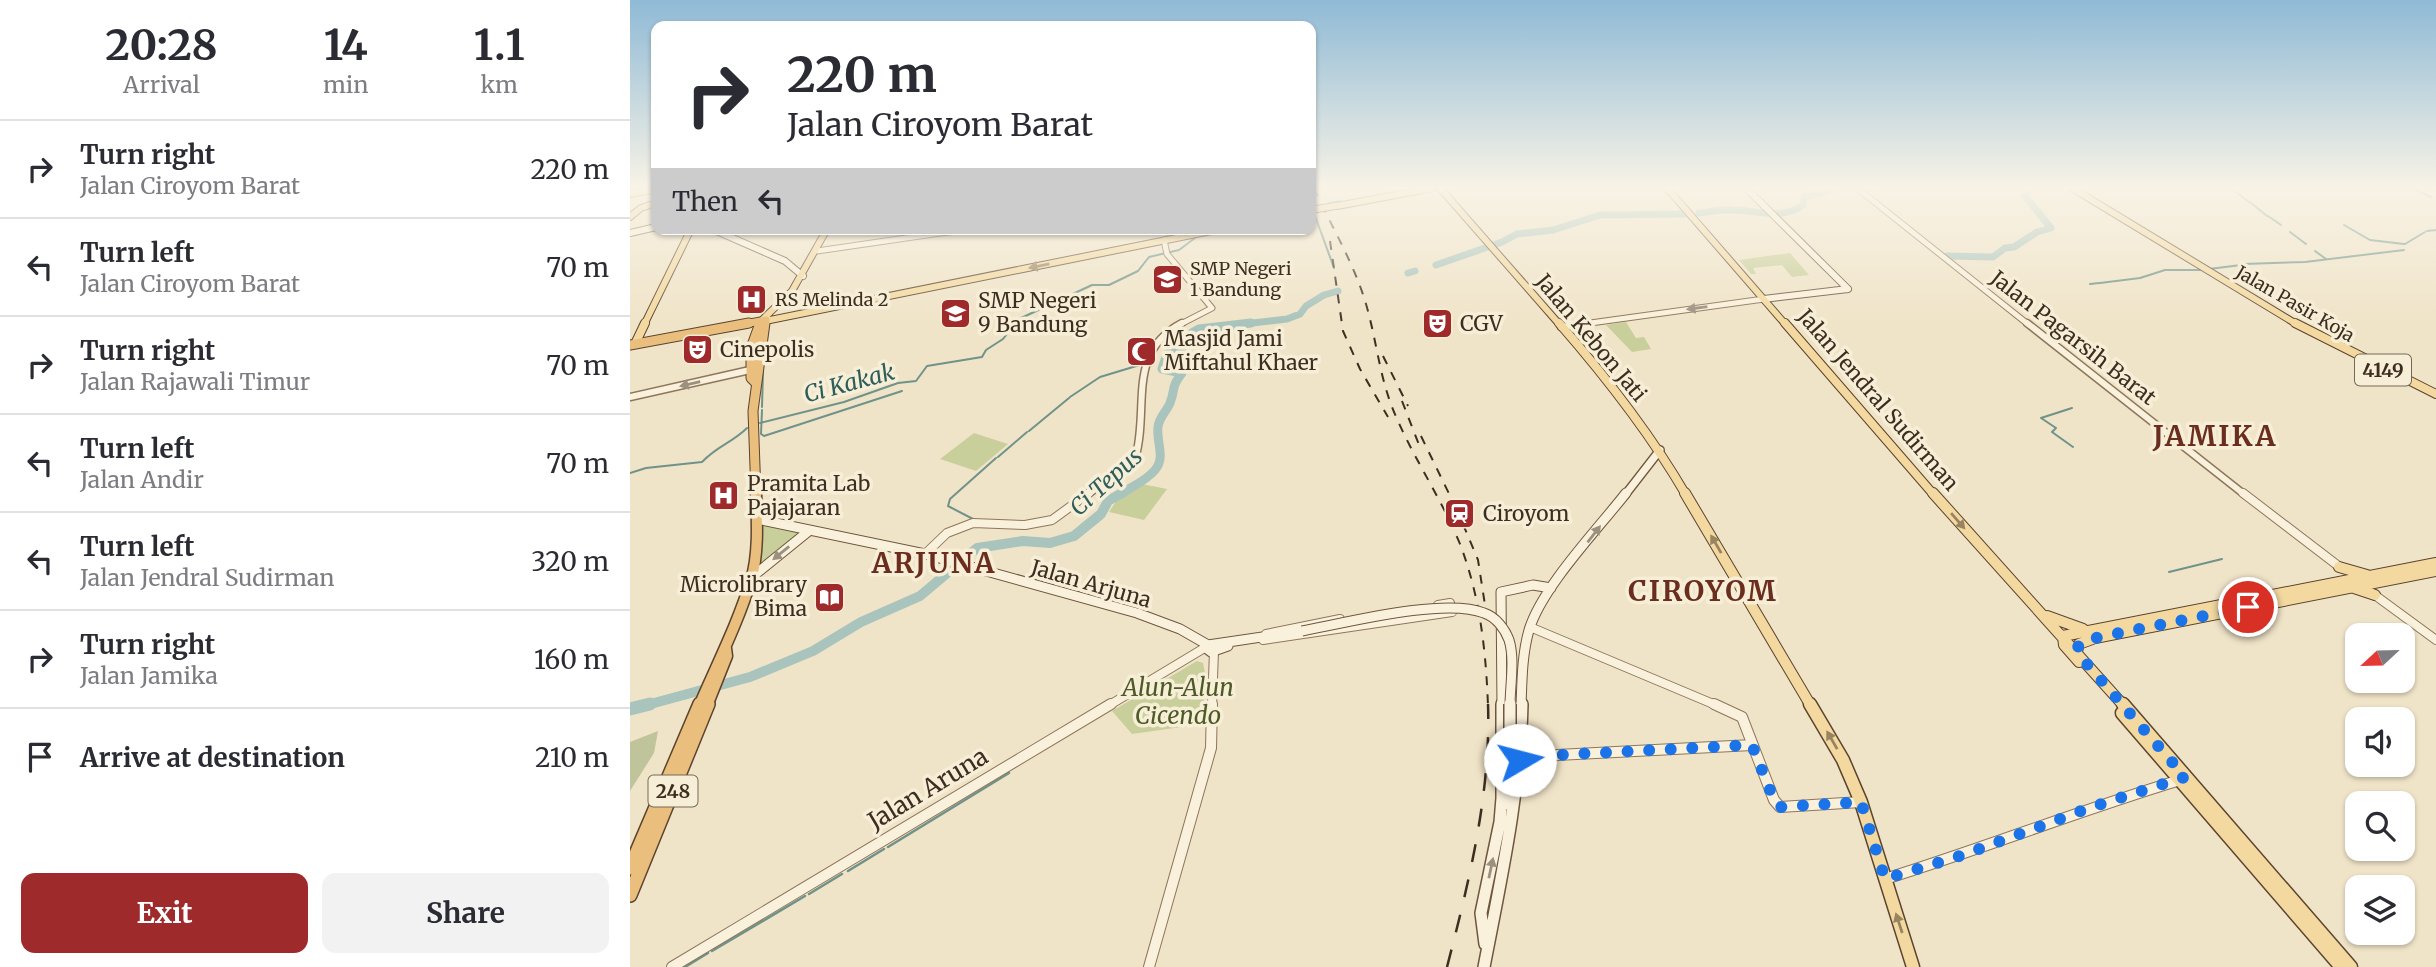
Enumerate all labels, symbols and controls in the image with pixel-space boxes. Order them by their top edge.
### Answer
text: 20:28 [105,19,218,71]
text: 14 [324,19,368,71]
text: 1.1 [474,19,525,71]
text: 220 m [787,44,937,105]
icon: right [672,49,763,140]
text: Arrival [123,70,200,99]
text: min [323,70,368,99]
text: km [480,70,518,99]
text: Jalan Ciroyom Barat [787,105,1093,145]
text: Turn right [80,138,215,171]
icon: right [21,150,59,188]
text: 220 m [530,153,609,186]
text: Jalan Ciroyom Barat [80,171,300,200]
icon: left [752,182,790,220]
text: Then [672,185,738,218]
text: Turn left [80,236,194,269]
icon: left [21,248,59,286]
text: 70 m [546,251,609,284]
place label: SMP Negeri 1 Bandung [1190,257,1292,301]
one-way arrow [1028,260,1050,271]
street label: Jalan Pasir Koja [2231,260,2359,347]
school or university icon: SMP Negeri 1 Bandung [1150,262,1184,296]
street label: Jalan Pagarsih Barat [1984,264,2162,411]
street label: Jalan Kebon Jati [1529,268,1653,407]
text: Jalan Ciroyom Barat [80,269,300,298]
hospital icon: RS Melinda 2 [735,283,769,317]
place label: SMP Negeri 9 Bandung [978,287,1097,338]
place label: RS Melinda 2 [775,288,888,311]
school or university icon: SMP Negeri 9 Bandung [938,296,972,330]
street label: Jalan Jendral Sudirman [1791,302,1965,496]
one-way arrow [1686,303,1708,314]
theatre icon: CGV [1420,307,1454,341]
place label: CGV [1460,310,1504,337]
place label: Masjid Jami Miftahul Khaer [1164,325,1318,376]
theatre icon: Cinepolis [680,333,714,367]
text: Turn right [80,334,215,367]
mosque icon: Masjid Jami Miftahul Khaer [1124,334,1158,368]
place label: Cinepolis [720,336,814,363]
icon: right [21,346,59,384]
text: 70 m [546,349,609,382]
road number: 4149 [2355,354,2411,386]
water label: Ci Kakak [800,356,898,409]
text: Jalan Rajawali Timur [80,367,310,396]
one-way arrow [679,379,701,390]
district label: JAMIKA [2152,418,2277,454]
text: Turn left [80,432,194,465]
water label: Ci Tepus [1063,441,1148,522]
icon: left [21,444,59,482]
text: 70 m [546,447,609,480]
text: Jalan Andir [80,465,204,494]
place label: Pramita Lab Pajajaran [747,470,870,521]
hospital icon: Pramita Lab Pajajaran [707,479,741,513]
station icon: Ciroyom [1443,497,1477,531]
place label: Ciroyom [1483,500,1569,527]
one-way arrow [1950,513,1965,530]
one-way arrow [1586,525,1600,543]
text: Turn left [80,530,194,563]
one-way arrow [1710,535,1722,554]
icon: left [21,542,59,580]
text: 320 m [531,545,609,578]
district label: ARJUNA [871,545,996,581]
one-way arrow [773,546,791,561]
street label: Jalan Arjuna [1027,553,1154,614]
text: Jalan Jendral Sudirman [80,563,335,592]
place label: Microlibrary Bima [680,571,808,622]
district label: CIROYOM [1628,573,1778,609]
pin [2218,577,2278,637]
library icon: Microlibrary Bima [813,580,847,614]
icon: arrive [2229,588,2267,626]
north arrow [2345,623,2415,693]
map controls [2345,623,2415,945]
text: Turn right [80,628,215,661]
icon: right [21,640,59,678]
text: 160 m [534,643,609,676]
text: Jalan Jamika [80,661,218,690]
park label: Alun-Alun Cicendo [1120,672,1234,731]
button: sound [2345,707,2415,777]
position arrow [1483,723,1557,797]
one-way arrow [1826,730,1838,750]
icon: arrive [21,738,59,776]
text: Arrive at destination [80,741,345,774]
text: 210 m [535,741,609,774]
street label: Jalan Aruna [861,741,994,837]
road number: 248 [649,776,698,806]
button: search [2345,791,2415,861]
one-way arrow [1485,857,1496,879]
button: Exit [21,873,308,953]
button: Share [322,873,609,953]
button: layers [2345,875,2415,945]
one-way arrow [1894,912,1904,933]

